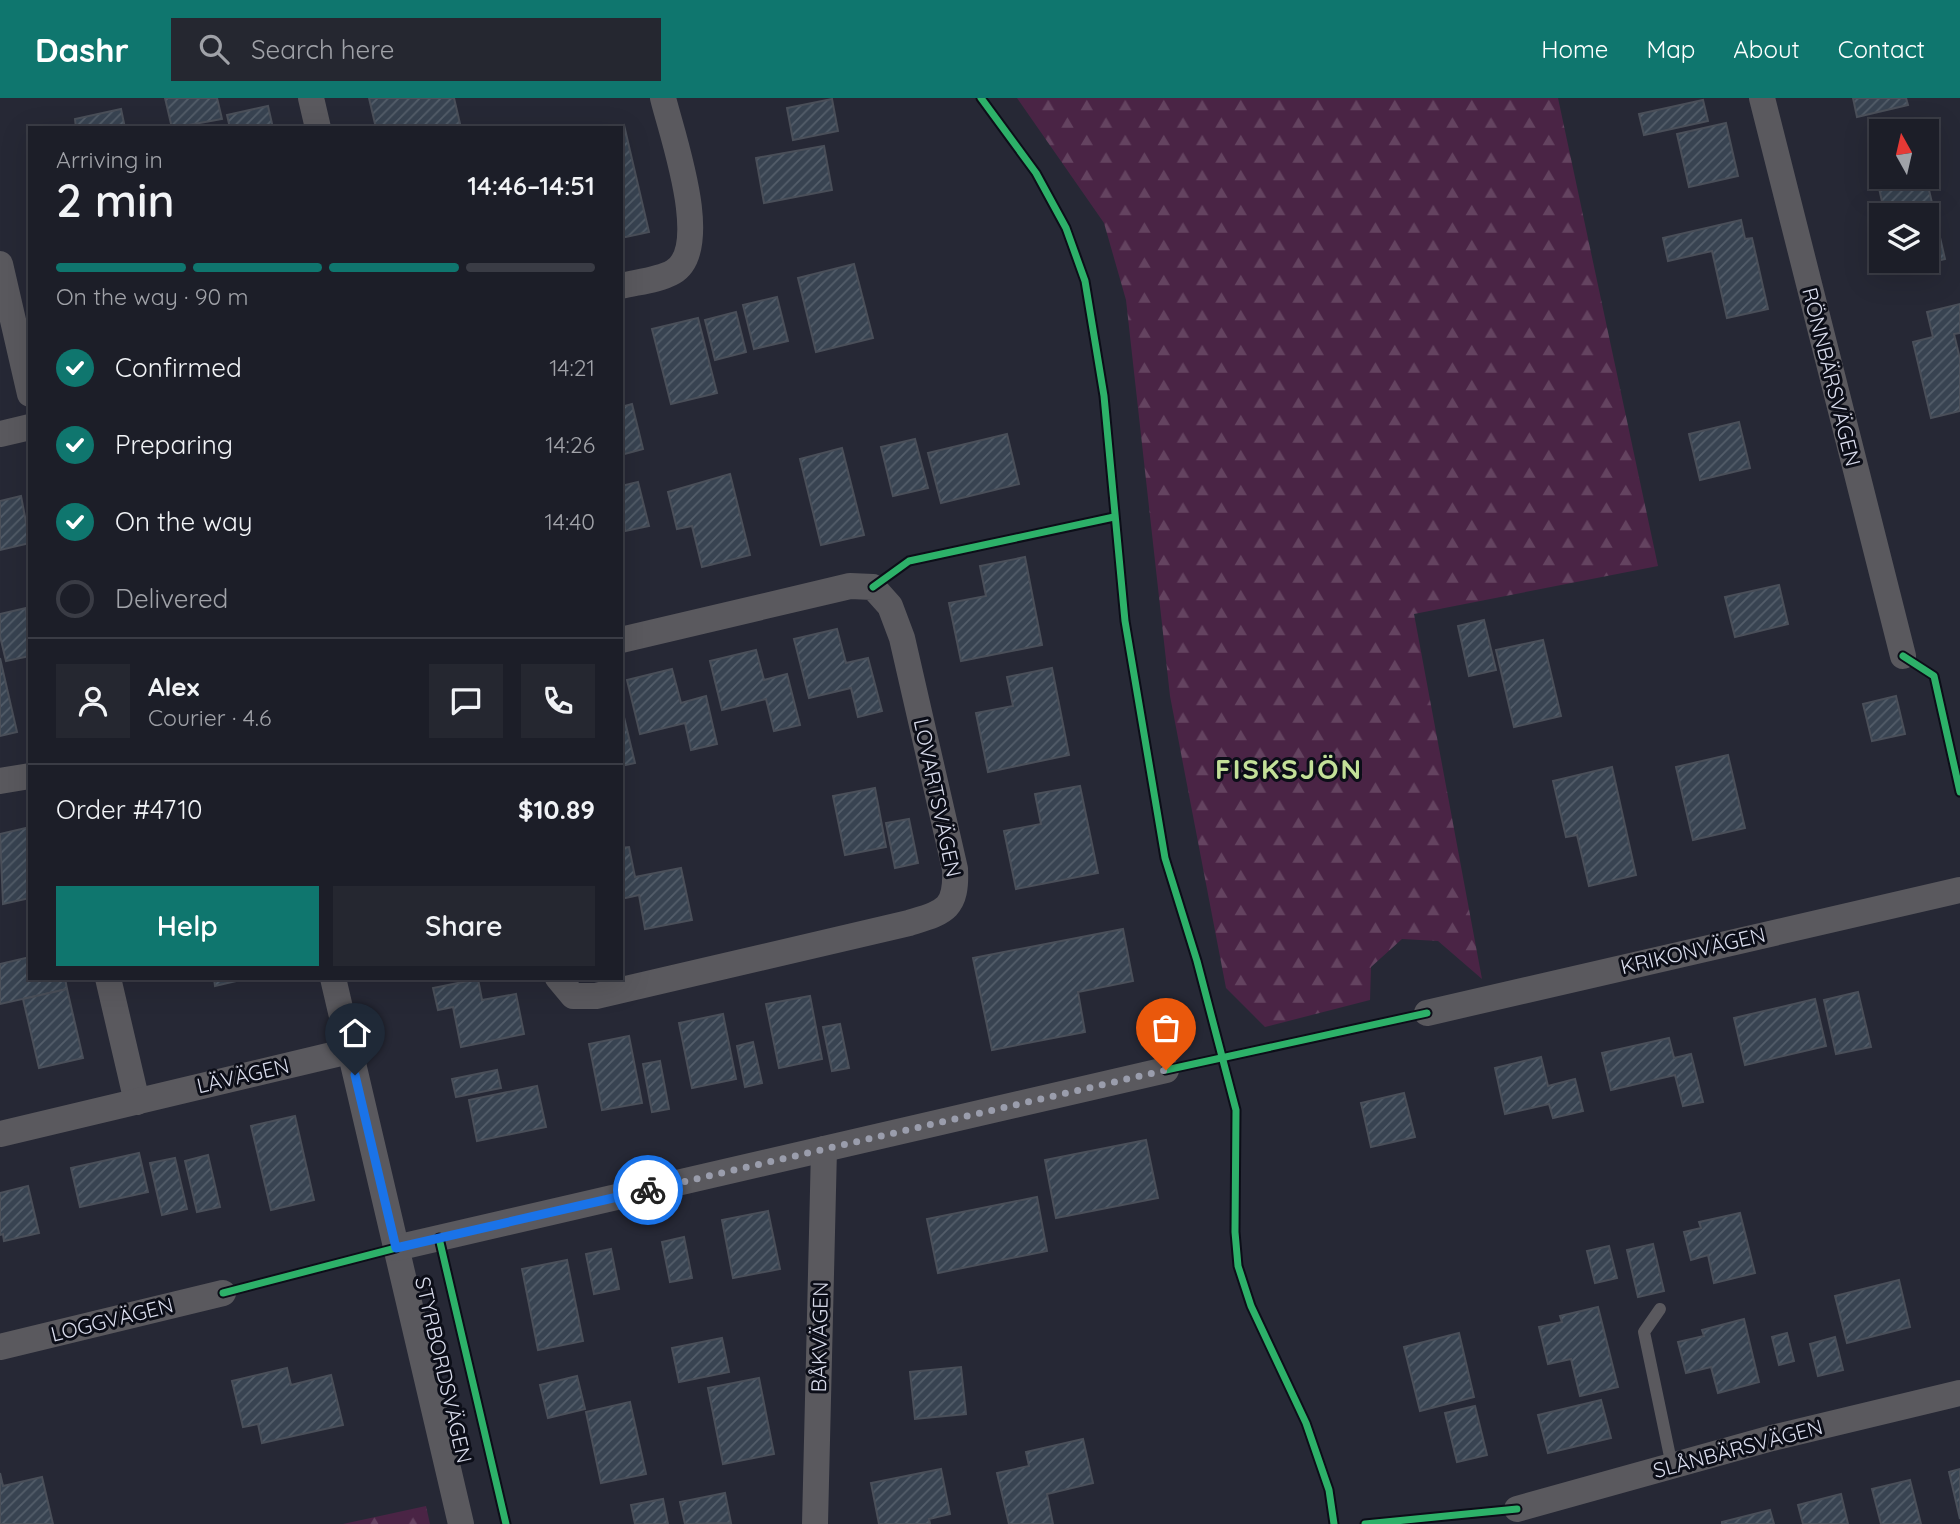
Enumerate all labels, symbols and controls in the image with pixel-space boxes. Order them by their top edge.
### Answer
search box [171,18,661,81]
text: Dashr [35,29,129,70]
icon: search [195,30,233,68]
text: Search here [251,33,394,66]
text: Home [1541,34,1608,64]
text: Map [1646,34,1695,64]
text: About [1733,34,1800,64]
text: Contact [1838,34,1925,64]
north arrow [1869,119,1939,189]
map controls [1869,119,1939,273]
text: Arriving in [56,145,163,174]
text: 14:46–14:51 [467,169,595,202]
text: 2 min [56,171,175,229]
button: layers [1869,203,1939,273]
text: On the way · 90 m [56,282,249,311]
street label: RÖNNBÄRSVÄGEN [1797,285,1867,469]
icon: check [56,349,94,387]
text: Confirmed [115,351,242,384]
text: 14:21 [549,353,595,382]
icon: check [56,426,94,464]
text: Preparing [115,428,233,461]
text: 14:26 [545,430,595,459]
icon: check [56,503,94,541]
text: On the way [115,505,253,538]
text: 14:40 [545,507,595,536]
text: Delivered [115,582,228,615]
button: person [56,664,130,738]
button: chat [429,664,503,738]
button: phone [521,664,595,738]
text: Alex [148,670,199,703]
text: Courier · 4.6 [148,703,271,732]
street label: LOVARTSVÄGEN [908,716,967,879]
district label: FISKSJÖN [1215,751,1363,786]
text: Order #4710 [56,793,203,826]
text: $10.89 [518,793,595,826]
button: Help [56,886,319,966]
button: Share [333,886,595,966]
street label: KRIKONVÄGEN [1618,921,1768,979]
pin [1136,998,1196,1070]
pin [325,1003,385,1075]
icon: bag [1147,1009,1185,1047]
icon: home [336,1014,374,1052]
street label: LÄVÄGEN [194,1052,292,1098]
courier [613,1155,683,1225]
icon: bike [629,1171,667,1209]
street label: STYRBORDSVÄGEN [410,1274,478,1466]
street label: BÅKVÄGEN [805,1281,833,1393]
street label: LOGGVÄGEN [48,1291,176,1347]
street label: SLÅNBÄRSVÄGEN [1650,1413,1825,1483]

